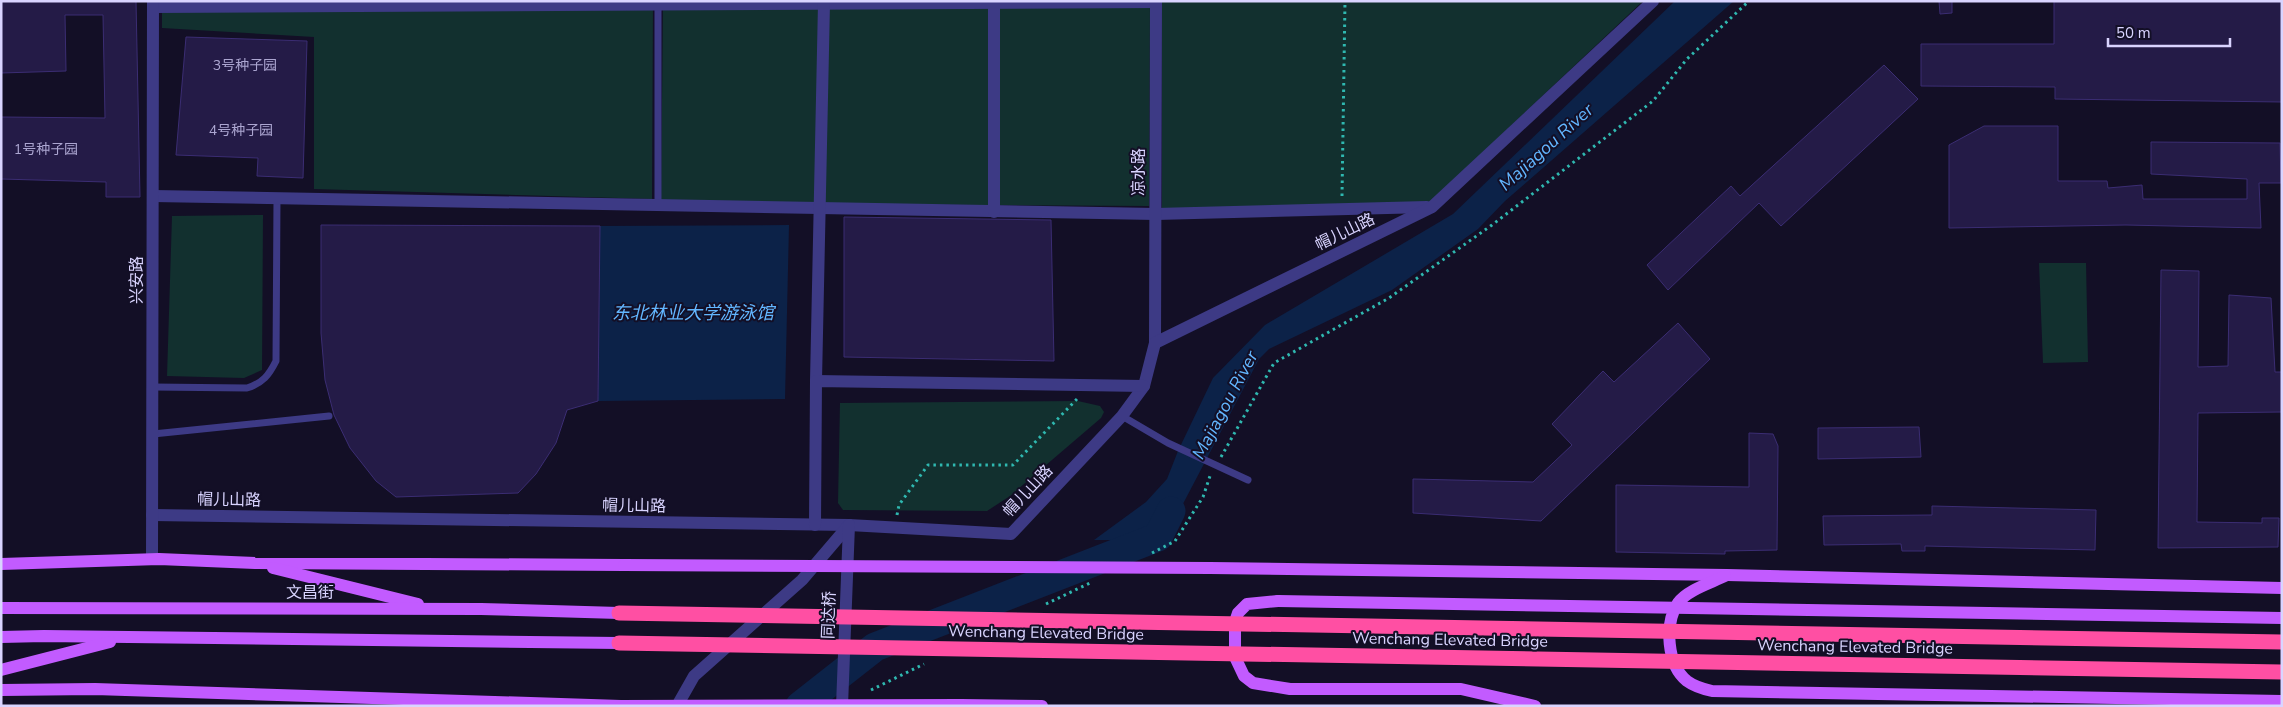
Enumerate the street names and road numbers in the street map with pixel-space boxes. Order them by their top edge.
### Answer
street label: 凉水路 [1128,148,1150,196]
street label: 帽儿山路 [1311,208,1379,256]
street label: 兴安路 [126,256,148,304]
street label: 帽儿山路 [998,460,1058,522]
street label: 帽儿山路 [197,488,261,512]
street label: 帽儿山路 [602,494,666,518]
street label: 文昌街 [286,582,334,604]
street label: 同达桥 [817,591,841,639]
street label: Wenchang Elevated Bridge [948,620,1144,646]
street label: Wenchang Elevated Bridge [1352,627,1548,653]
street label: Wenchang Elevated Bridge [1757,634,1953,660]

